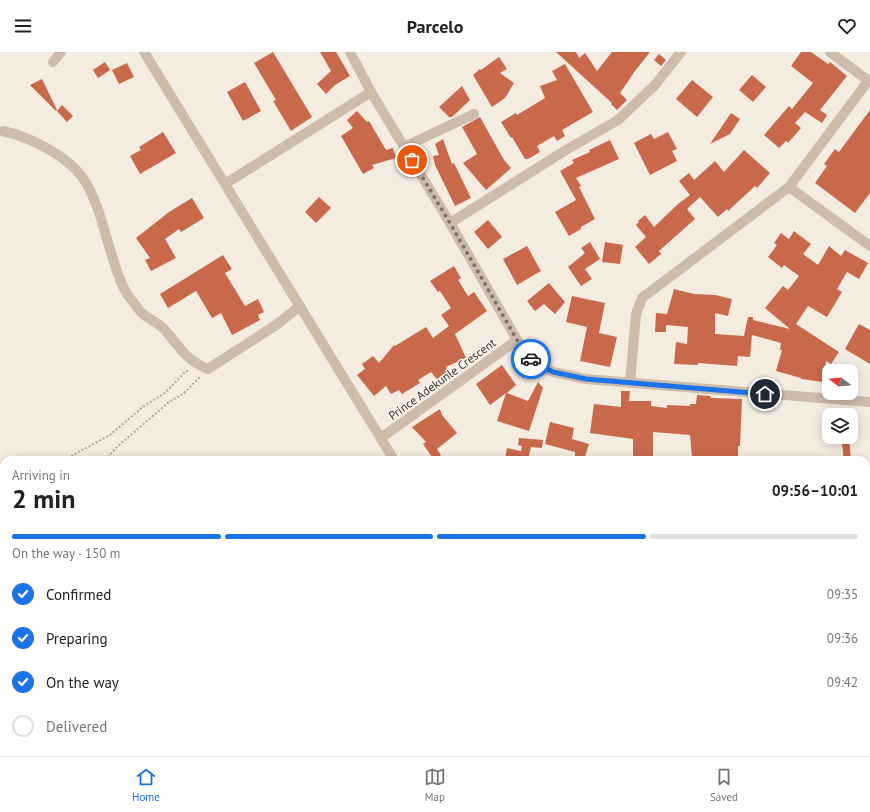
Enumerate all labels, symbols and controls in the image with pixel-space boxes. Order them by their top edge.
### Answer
icon: menu [12,15,34,37]
text: Parcelo [407,15,463,38]
icon: heart [836,15,858,37]
pin [395,143,429,177]
icon: bag [401,149,423,171]
street label: Prince Adekunle Crescent [385,335,499,423]
courier [511,339,551,379]
icon: car [520,348,542,370]
north arrow [822,364,858,400]
map controls [822,364,858,444]
pin [748,377,782,411]
icon: home [754,383,776,405]
button: layers [822,408,858,444]
text: Arriving in [12,467,70,484]
text: 09:56–10:01 [772,481,858,500]
text: 2 min [12,482,75,515]
text: On the way · 150 m [12,545,120,562]
icon: check [12,583,34,605]
text: Confirmed [46,585,111,604]
text: 09:35 [827,586,858,603]
icon: check [12,627,34,649]
text: Preparing [46,629,108,648]
text: 09:36 [827,630,858,647]
icon: check [12,671,34,693]
text: On the way [46,673,119,692]
text: 09:42 [827,674,858,691]
text: Delivered [46,717,107,736]
tab: Home [132,766,160,804]
tab: Map [424,766,446,804]
tab: Saved [710,766,738,804]

